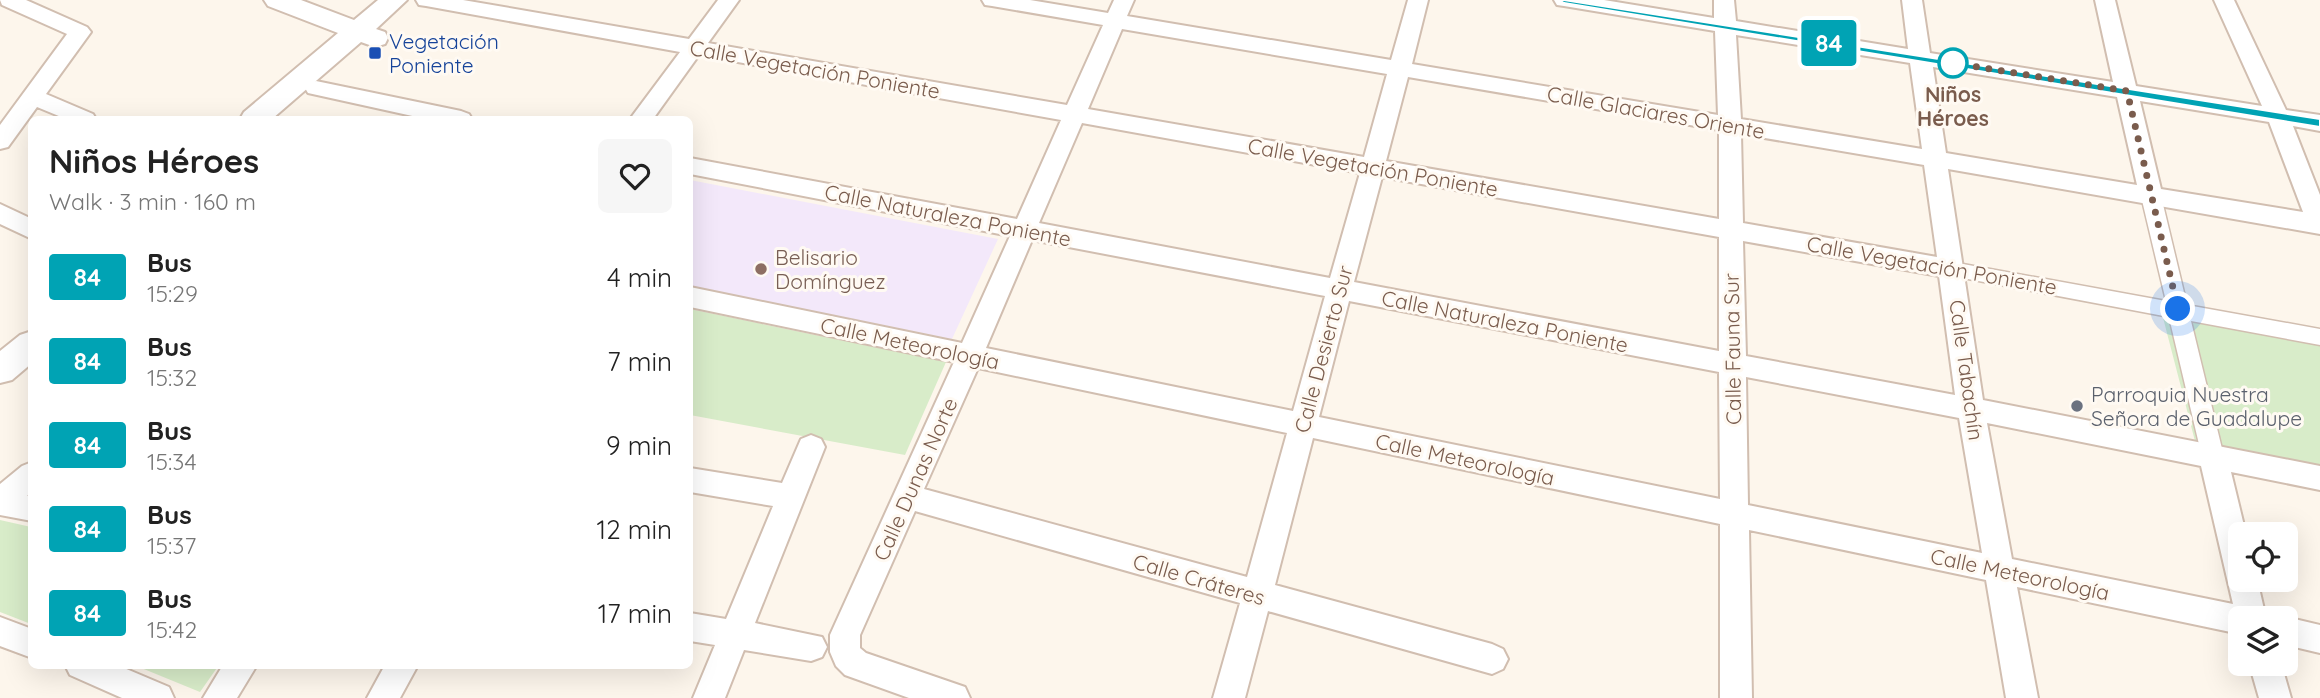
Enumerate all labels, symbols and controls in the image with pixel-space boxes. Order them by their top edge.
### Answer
line badge: 84 [1798,20,1860,66]
place label: Vegetación Poniente [389,28,499,78]
text: 84 [1815,28,1843,58]
street label: Calle Vegetación Poniente [688,34,942,104]
marker: Vegetación Poniente [367,45,383,61]
marker: Niños Héroes [1938,48,1968,78]
street label: Calle Glaciares Oriente [1545,80,1767,144]
place label: Niños Héroes [1917,81,1989,131]
street label: Calle Vegetación Poniente [1246,132,1500,202]
button: heart [598,139,672,213]
text: Niños Héroes [49,140,259,181]
street label: Calle Naturaleza Poniente [823,178,1073,252]
text: Walk · 3 min · 160 m [49,187,256,216]
street label: Calle Vegetación Poniente [1805,230,2059,300]
place label: Belisario Domínguez [775,244,886,294]
text: Bus [147,246,192,279]
text: 4 min [607,261,672,294]
marker: Belisario Domínguez [753,261,769,277]
text: 84 [74,262,101,292]
street label: Calle Desierto Sur [1288,262,1358,436]
street label: Calle Fauna Sur [1718,273,1746,425]
text: 15:29 [147,279,198,308]
street label: Calle Naturaleza Poniente [1380,284,1630,358]
your location [2160,291,2195,326]
street label: Calle Tabachín [1944,298,1990,442]
street label: Calle Meteorología [818,311,1002,375]
text: Bus [147,330,192,363]
text: 7 min [607,345,672,378]
text: 84 [74,346,101,376]
text: 15:32 [147,363,197,392]
place label: Parroquia Nuestra Señora de Guadalupe [2091,381,2302,431]
street label: Calle Dunas Norte [867,393,963,565]
marker: Parroquia Nuestra Señora de Guadalupe [2069,398,2085,414]
text: Bus [147,414,192,447]
street label: Calle Meteorología [1373,427,1557,491]
text: 9 min [606,429,672,462]
text: 84 [74,430,101,460]
text: 15:34 [147,447,197,476]
text: Bus [147,498,192,531]
text: 12 min [597,513,672,546]
text: 84 [74,514,101,544]
map controls [2228,522,2298,676]
button: locate [2228,522,2298,592]
text: 15:37 [147,531,196,560]
street label: Calle Meteorología [1928,542,2112,606]
street label: Calle Cráteres [1130,548,1268,610]
text: Bus [147,582,192,615]
text: 17 min [598,597,672,630]
text: 84 [74,598,101,628]
button: layers [2228,606,2298,676]
text: 15:42 [147,615,197,644]

